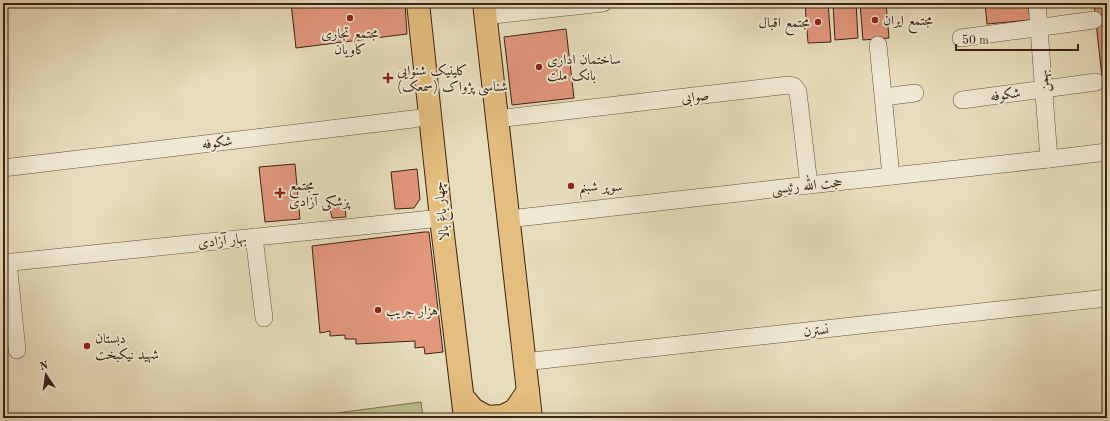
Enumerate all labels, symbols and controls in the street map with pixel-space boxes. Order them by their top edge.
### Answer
marker: مجتمع تجاری کاویان [345,13,355,23]
place label: مجتمع ایران [883,14,933,34]
marker: مجتمع ایران [870,15,880,25]
place label: مجتمع اقبال [759,16,811,36]
marker: مجتمع اقبال [813,17,823,27]
scale bar [956,26,1078,52]
place label: مجتمع تجاری کاویان [321,27,379,58]
text: 50 m [962,34,989,47]
place label: ساختمان اداری بانک ملت [547,53,621,84]
marker: ساختمان اداری بانک ملت [534,62,544,72]
place label: کلینیک شنوایی شناسی پژواک (سمعک) [397,63,508,96]
street label: بهمن [1036,69,1054,93]
marker: کلینیک شنوایی شناسی پژواک (سمعک) [382,72,394,84]
street label: شکوفه [989,85,1021,105]
street label: صوابی [680,88,710,108]
street label: شکوفه [201,133,233,153]
street label: حجت الله رئیسی [770,170,844,199]
place label: مجتمع پزشکی آزادی [289,179,351,211]
street label: چهار باغ بالا [432,180,456,241]
place label: سوپر شبنم [579,180,623,200]
marker: سوپر شبنم [566,181,576,191]
marker: مجتمع پزشکی آزادی [274,187,286,199]
street label: بهار آزادی [197,229,247,252]
place label: هزار جریب [386,304,438,320]
marker: هزار جریب [373,305,383,315]
street label: نسترن [803,323,830,339]
place label: دبستان شهید نیکبخت [95,332,159,364]
marker: دبستان شهید نیکبخت [82,341,92,351]
north arrow [26,355,66,395]
text: N [39,360,50,373]

